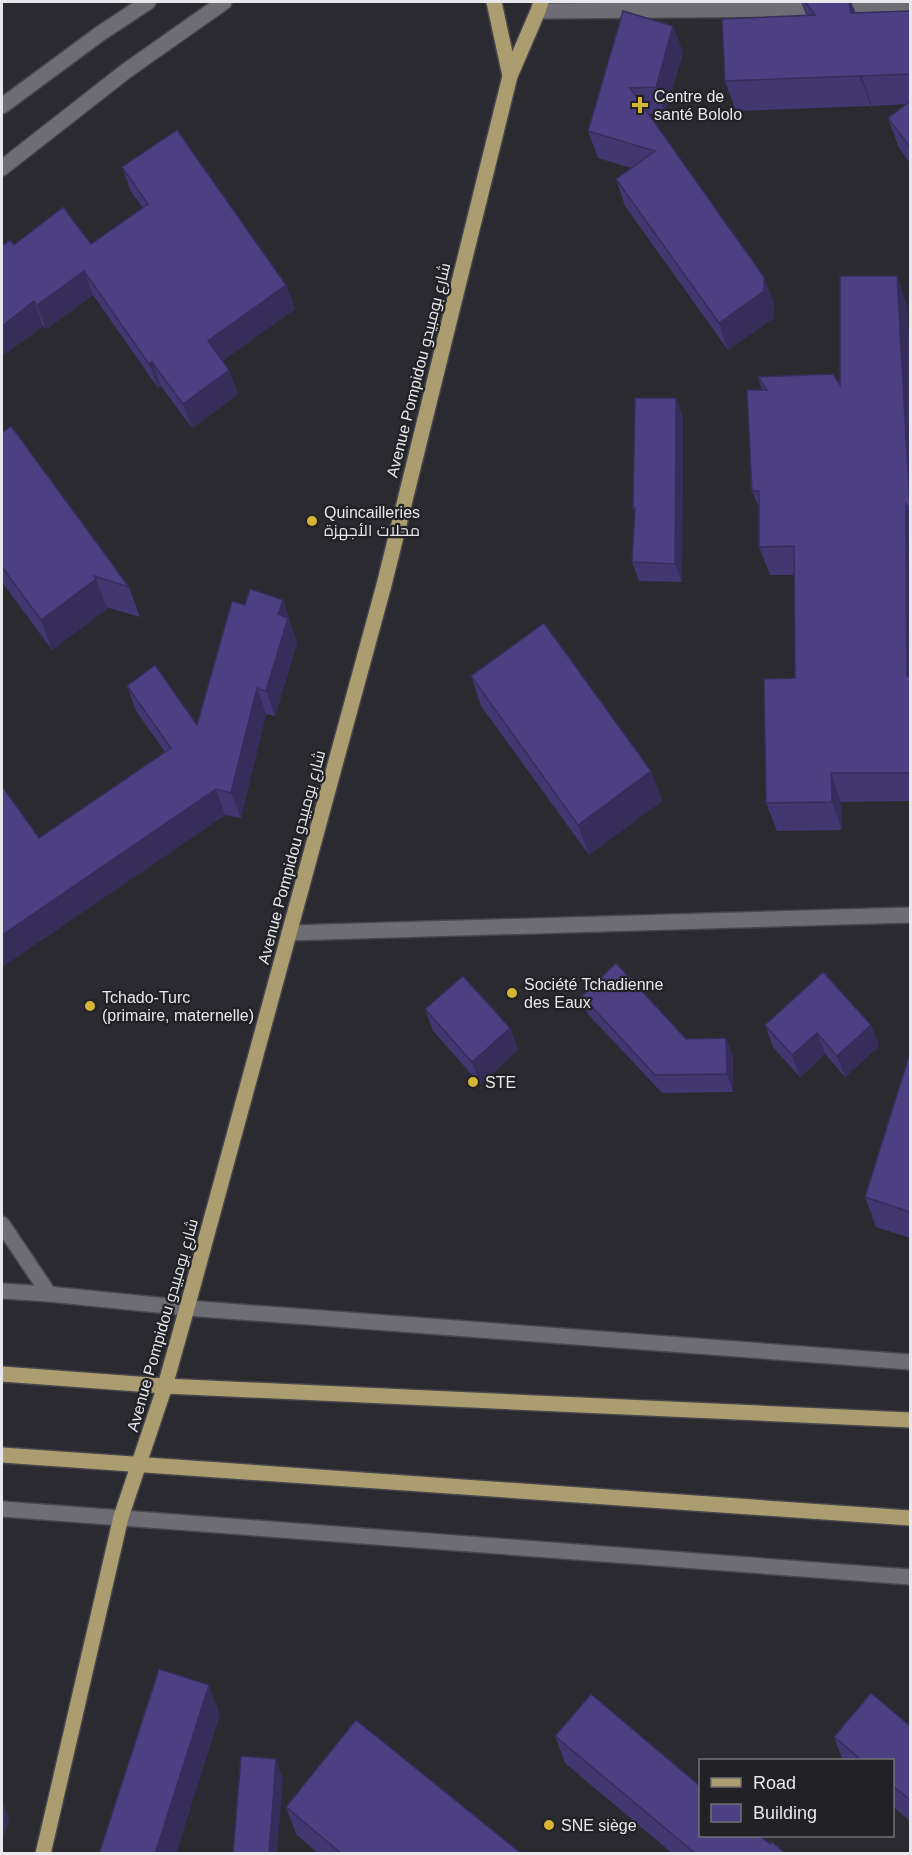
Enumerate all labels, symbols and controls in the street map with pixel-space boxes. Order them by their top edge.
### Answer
place label: Centre de santé Bololo [654,88,742,123]
marker: Centre de santé Bololo [631,96,649,114]
street label: Avenue Pompidou شارع بومبيدو [384,261,456,480]
place label: Quincailleries محلات الأجهزة [324,504,420,541]
marker: Quincailleries محلات الأجهزة [305,514,319,528]
street label: Avenue Pompidou شارع بومبيدو [255,748,331,967]
place label: Société Tchadienne des Eaux [524,976,663,1011]
marker: Société Tchadienne des Eaux [505,986,519,1000]
place label: Tchado-Turc (primaire, maternelle) [102,989,254,1024]
marker: Tchado-Turc (primaire, maternelle) [83,999,97,1013]
place label: STE [485,1074,516,1091]
marker: STE [466,1075,480,1089]
street label: Avenue Pompidou شارع بومبيدو [124,1217,204,1434]
legend [699,1759,894,1837]
text: Road [753,1773,796,1793]
text: Building [753,1803,817,1823]
place label: SNE siège [561,1817,637,1834]
marker: SNE siège [542,1818,556,1832]

